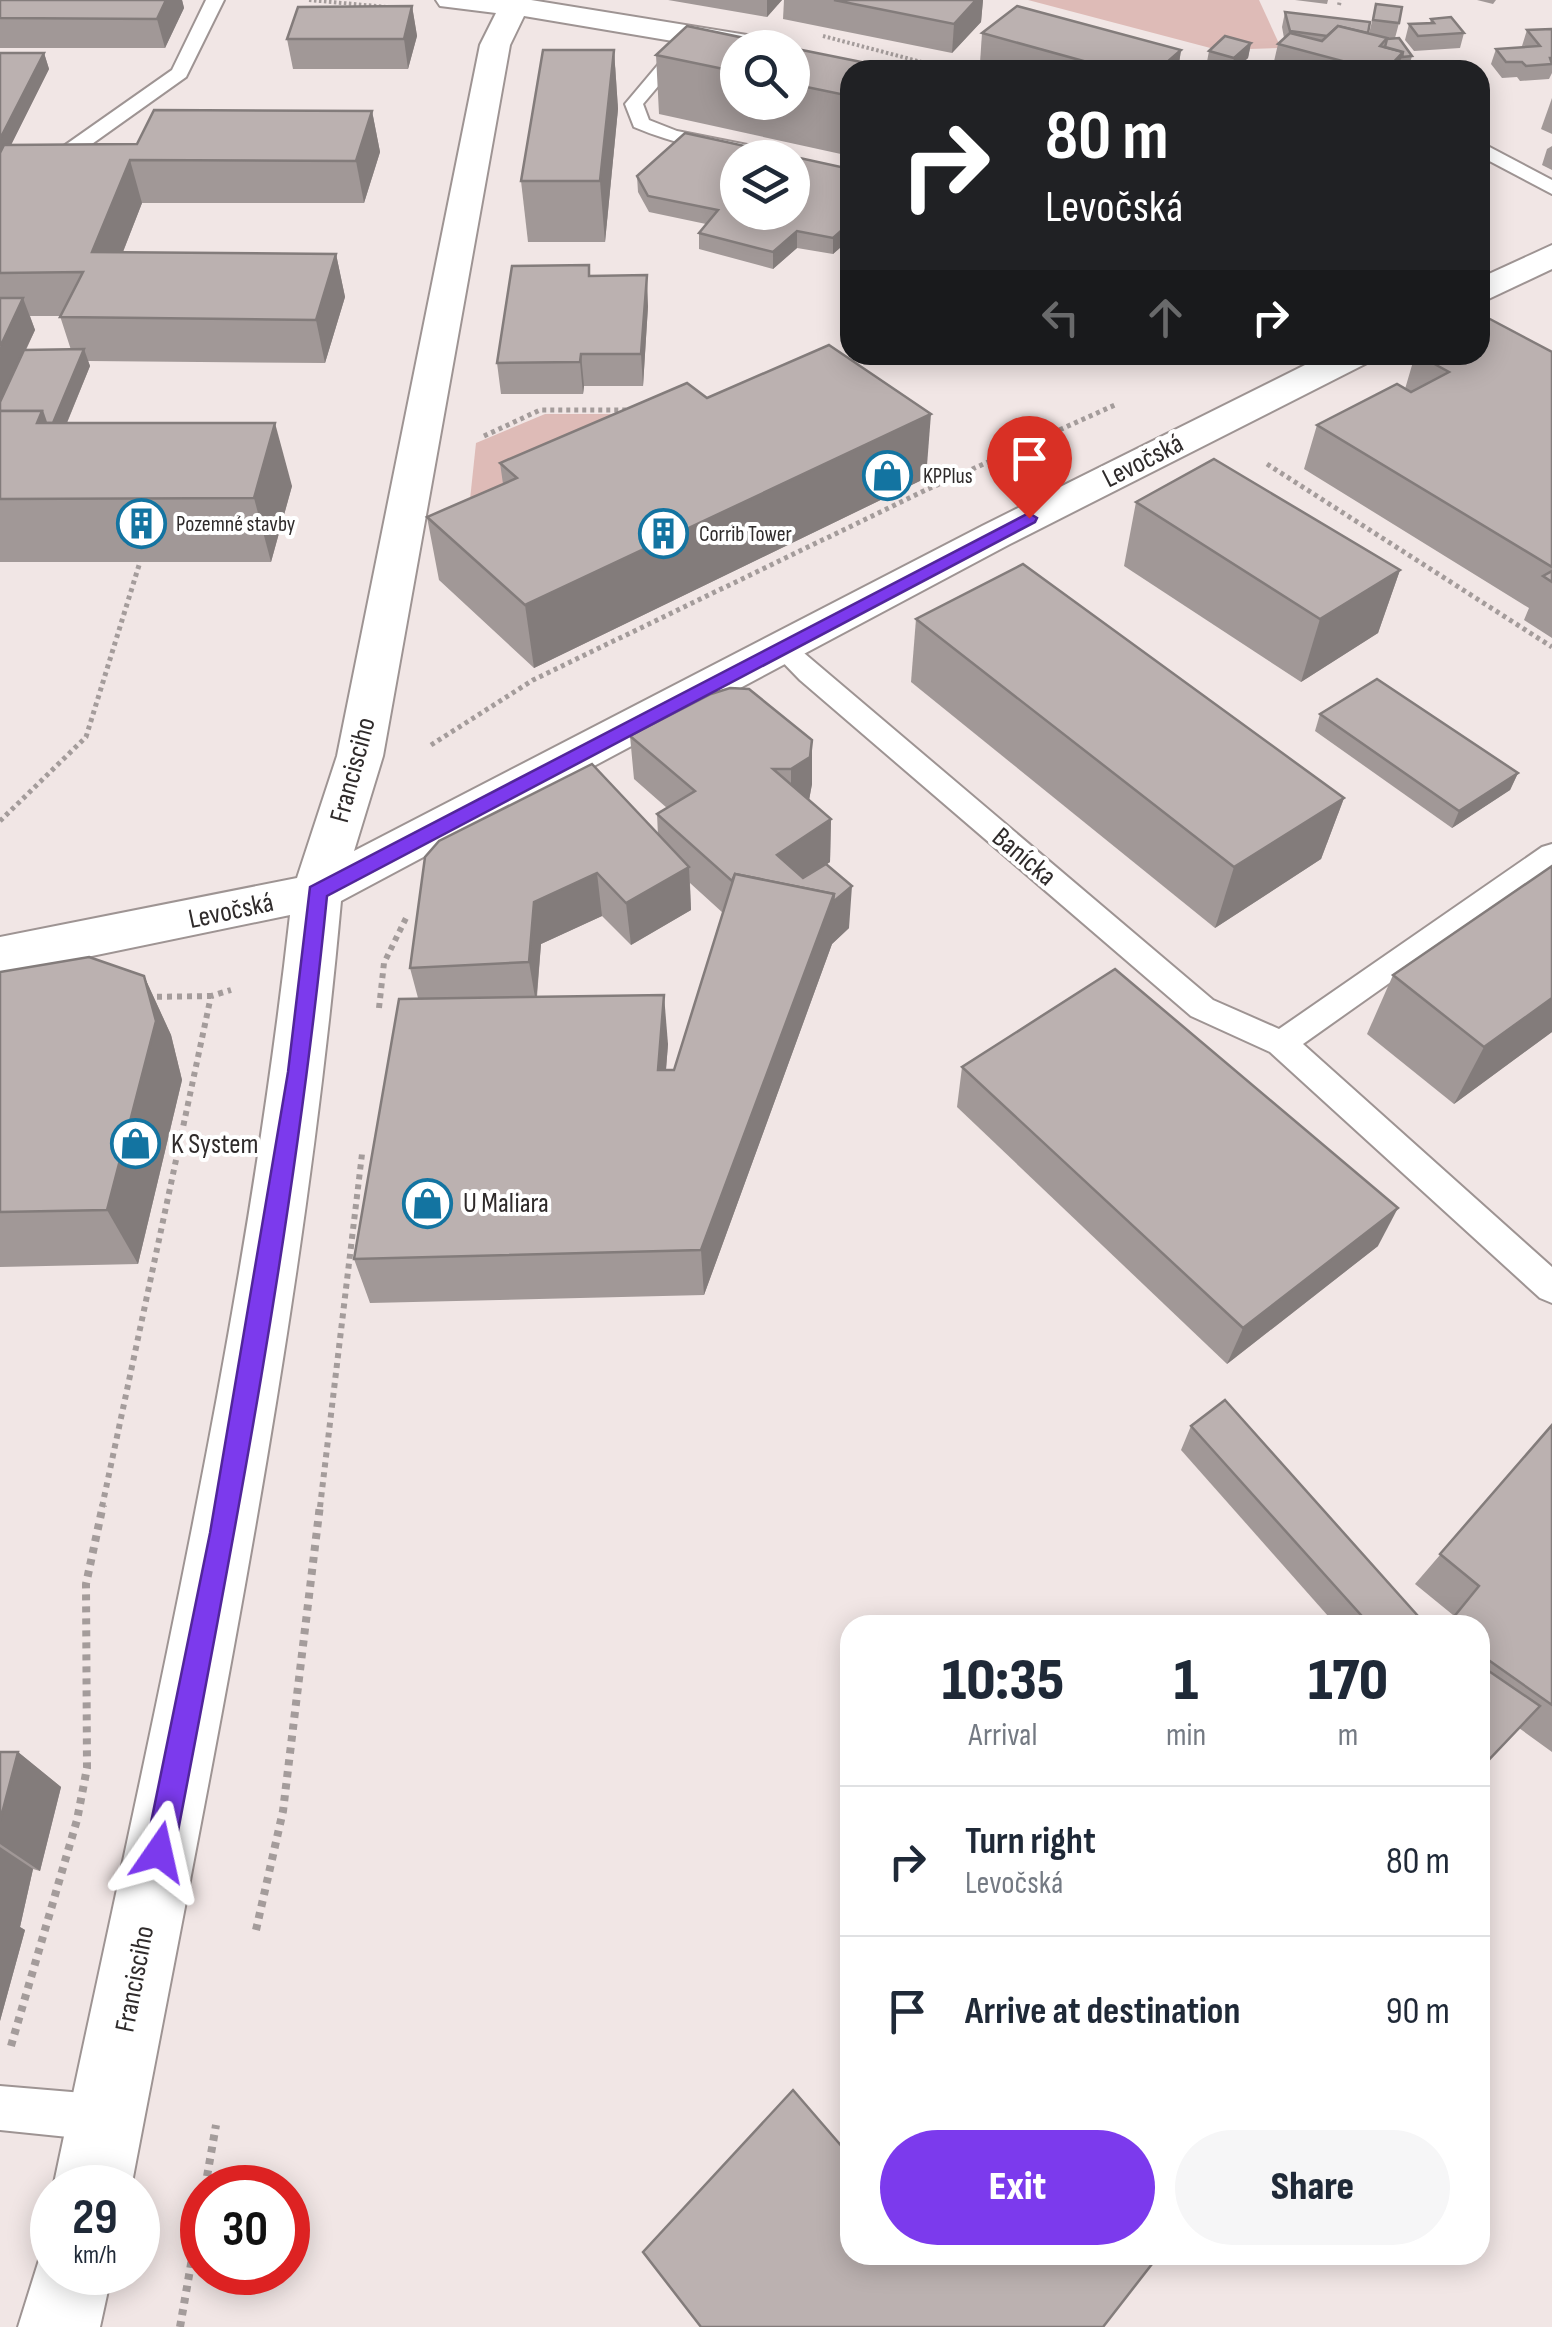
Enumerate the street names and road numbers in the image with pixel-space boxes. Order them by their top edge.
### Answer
street label: Levočská [1097,427,1189,495]
street label: Francisciho [323,714,383,826]
street label: Banícka [985,821,1063,893]
street label: Levočská [185,886,277,936]
street label: Francisciho [109,1923,161,2035]

